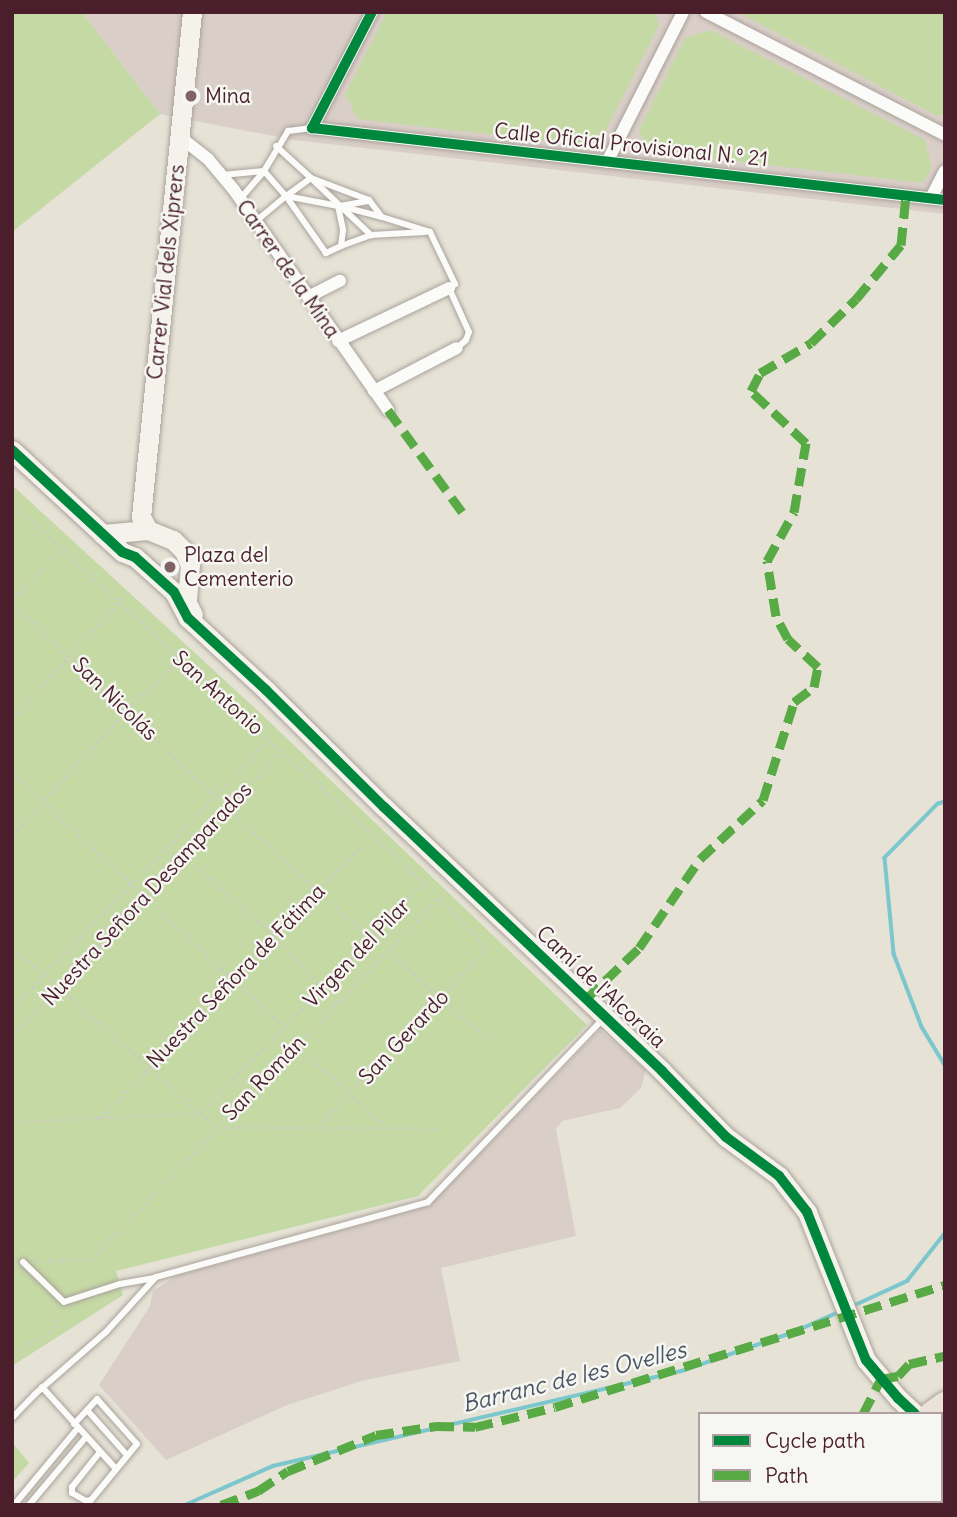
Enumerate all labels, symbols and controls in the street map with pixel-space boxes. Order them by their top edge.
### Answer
place label: Mina [205,83,251,109]
marker: Mina [183,88,199,104]
street label: Calle Oficial Provisional N.º 21 [493,118,769,172]
street label: Carrer Vial dels Xiprers [142,163,190,381]
street label: Carrer de la Mina [231,195,345,343]
place label: Plaza del Cementerio [184,542,294,592]
marker: Plaza del Cementerio [162,559,178,575]
street label: San Antonio [167,646,269,740]
street label: San Nicolás [67,652,163,746]
street label: Nuestra Señora Desamparados [37,777,257,1011]
street label: Nuestra Señora de Fátima [142,879,330,1073]
street label: Virgen del Pilar [299,893,415,1013]
street label: Camí de l'Alcoraia [531,921,671,1053]
street label: San Gerardo [354,984,454,1090]
street label: San Román [217,1030,311,1126]
water label: Barranc de les Ovelles [459,1336,689,1418]
legend [698,1412,943,1503]
text: Cycle path [765,1427,865,1454]
text: Path [765,1462,808,1489]

